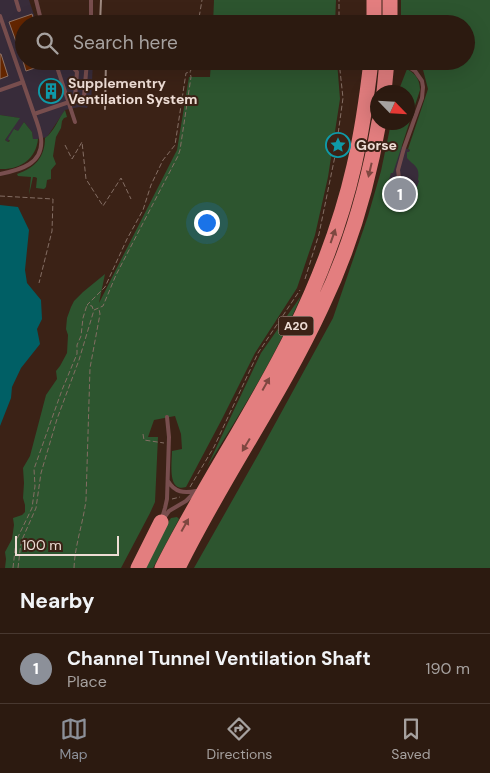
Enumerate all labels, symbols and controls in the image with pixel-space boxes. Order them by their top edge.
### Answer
search box [15,15,475,70]
icon: search [33,29,61,57]
text: Search here [73,30,178,55]
place label: Supplementry Ventilation System [68,74,198,108]
building icon: Supplementry Ventilation System [38,78,64,104]
north arrow [370,85,415,130]
place icon: Gorse [325,132,351,158]
place label: Gorse [356,136,397,154]
one-way arrow [366,163,374,178]
pin: 1 [384,175,416,213]
your location [194,210,220,236]
one-way arrow [330,229,337,244]
road number: A20 [278,316,314,336]
one-way arrow [261,377,270,391]
one-way arrow [242,438,251,451]
one-way arrow [180,518,189,532]
scale bar [15,533,119,556]
text: 100 m [22,536,62,554]
text: Nearby [20,587,94,615]
text: Channel Tunnel Ventilation Shaft [67,646,371,671]
text: 1 [33,658,39,679]
text: 190 m [426,658,470,679]
text: Place [67,671,107,692]
tab: Map [59,715,88,763]
tab: Directions [207,715,272,763]
tab: Saved [391,715,431,763]

